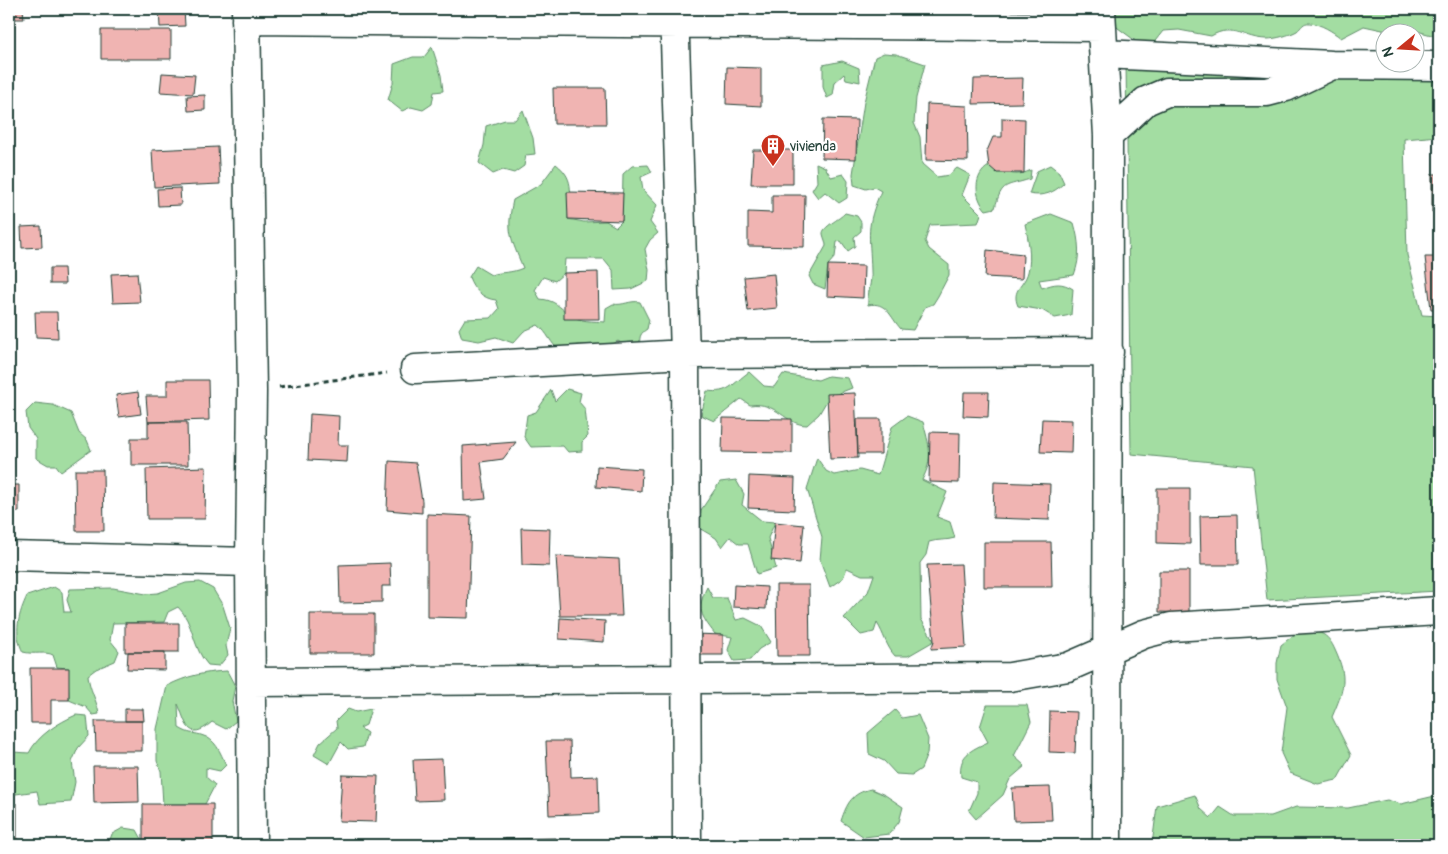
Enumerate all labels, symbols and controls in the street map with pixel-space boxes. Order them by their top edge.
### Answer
north arrow [1376,22,1426,72]
text: N [1379,45,1398,59]
building icon: vivienda [760,133,786,167]
place label: vivienda [789,138,836,155]

